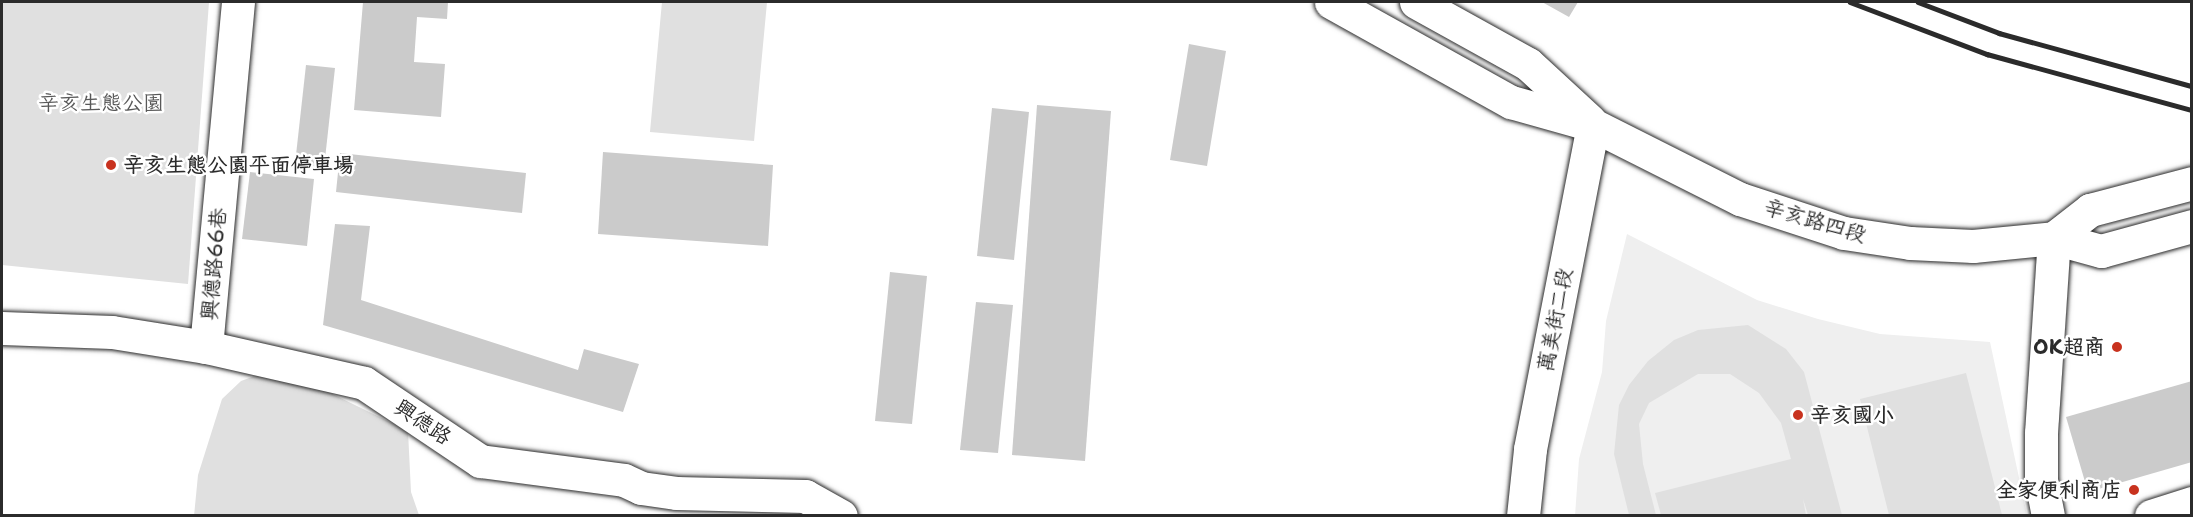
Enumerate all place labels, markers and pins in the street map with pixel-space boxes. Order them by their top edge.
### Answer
place label: 辛亥生態公園平面停車場 [123,152,354,178]
marker: 辛亥生態公園平面停車場 [104,158,118,172]
place label: OK超商 [2033,334,2105,360]
marker: OK超商 [2110,340,2124,354]
place label: 辛亥國小 [1810,402,1894,428]
marker: 辛亥國小 [1791,408,1805,422]
place label: 全家便利商店 [1996,477,2122,503]
marker: 全家便利商店 [2127,483,2141,497]

